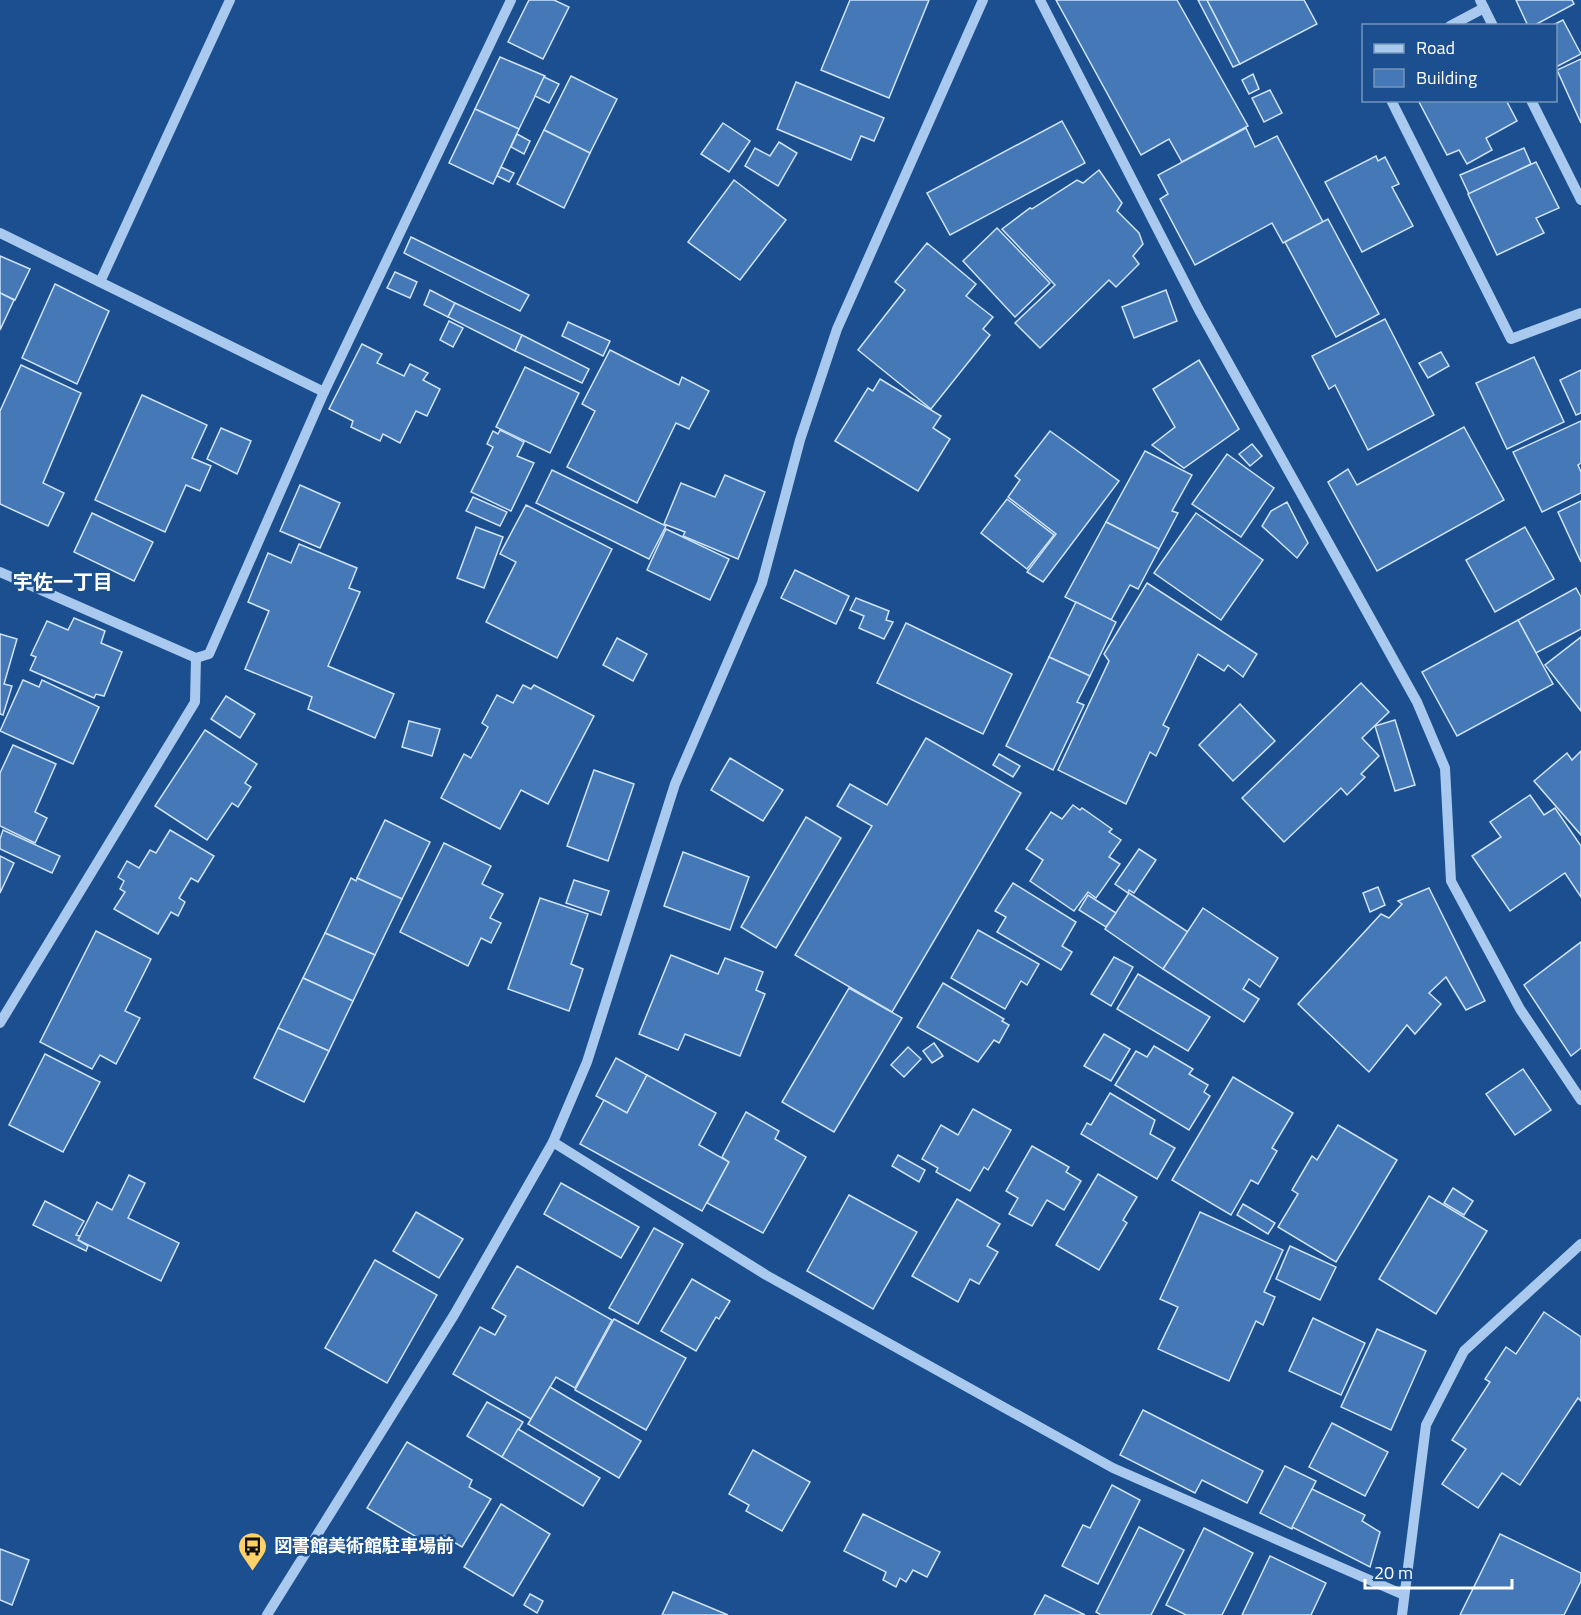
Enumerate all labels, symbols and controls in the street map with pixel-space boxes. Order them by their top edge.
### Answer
legend [1362,24,1557,102]
text: Road [1416,34,1455,61]
text: Building [1416,64,1477,91]
district label: 宇佐一丁目 [13,566,113,597]
bus stop icon: 図書館美術館駐車場前 [237,1530,269,1572]
place label: 図書館美術館駐車場前 [274,1532,454,1559]
scale bar [1365,1552,1512,1590]
text: 20 m [1374,1559,1413,1586]

